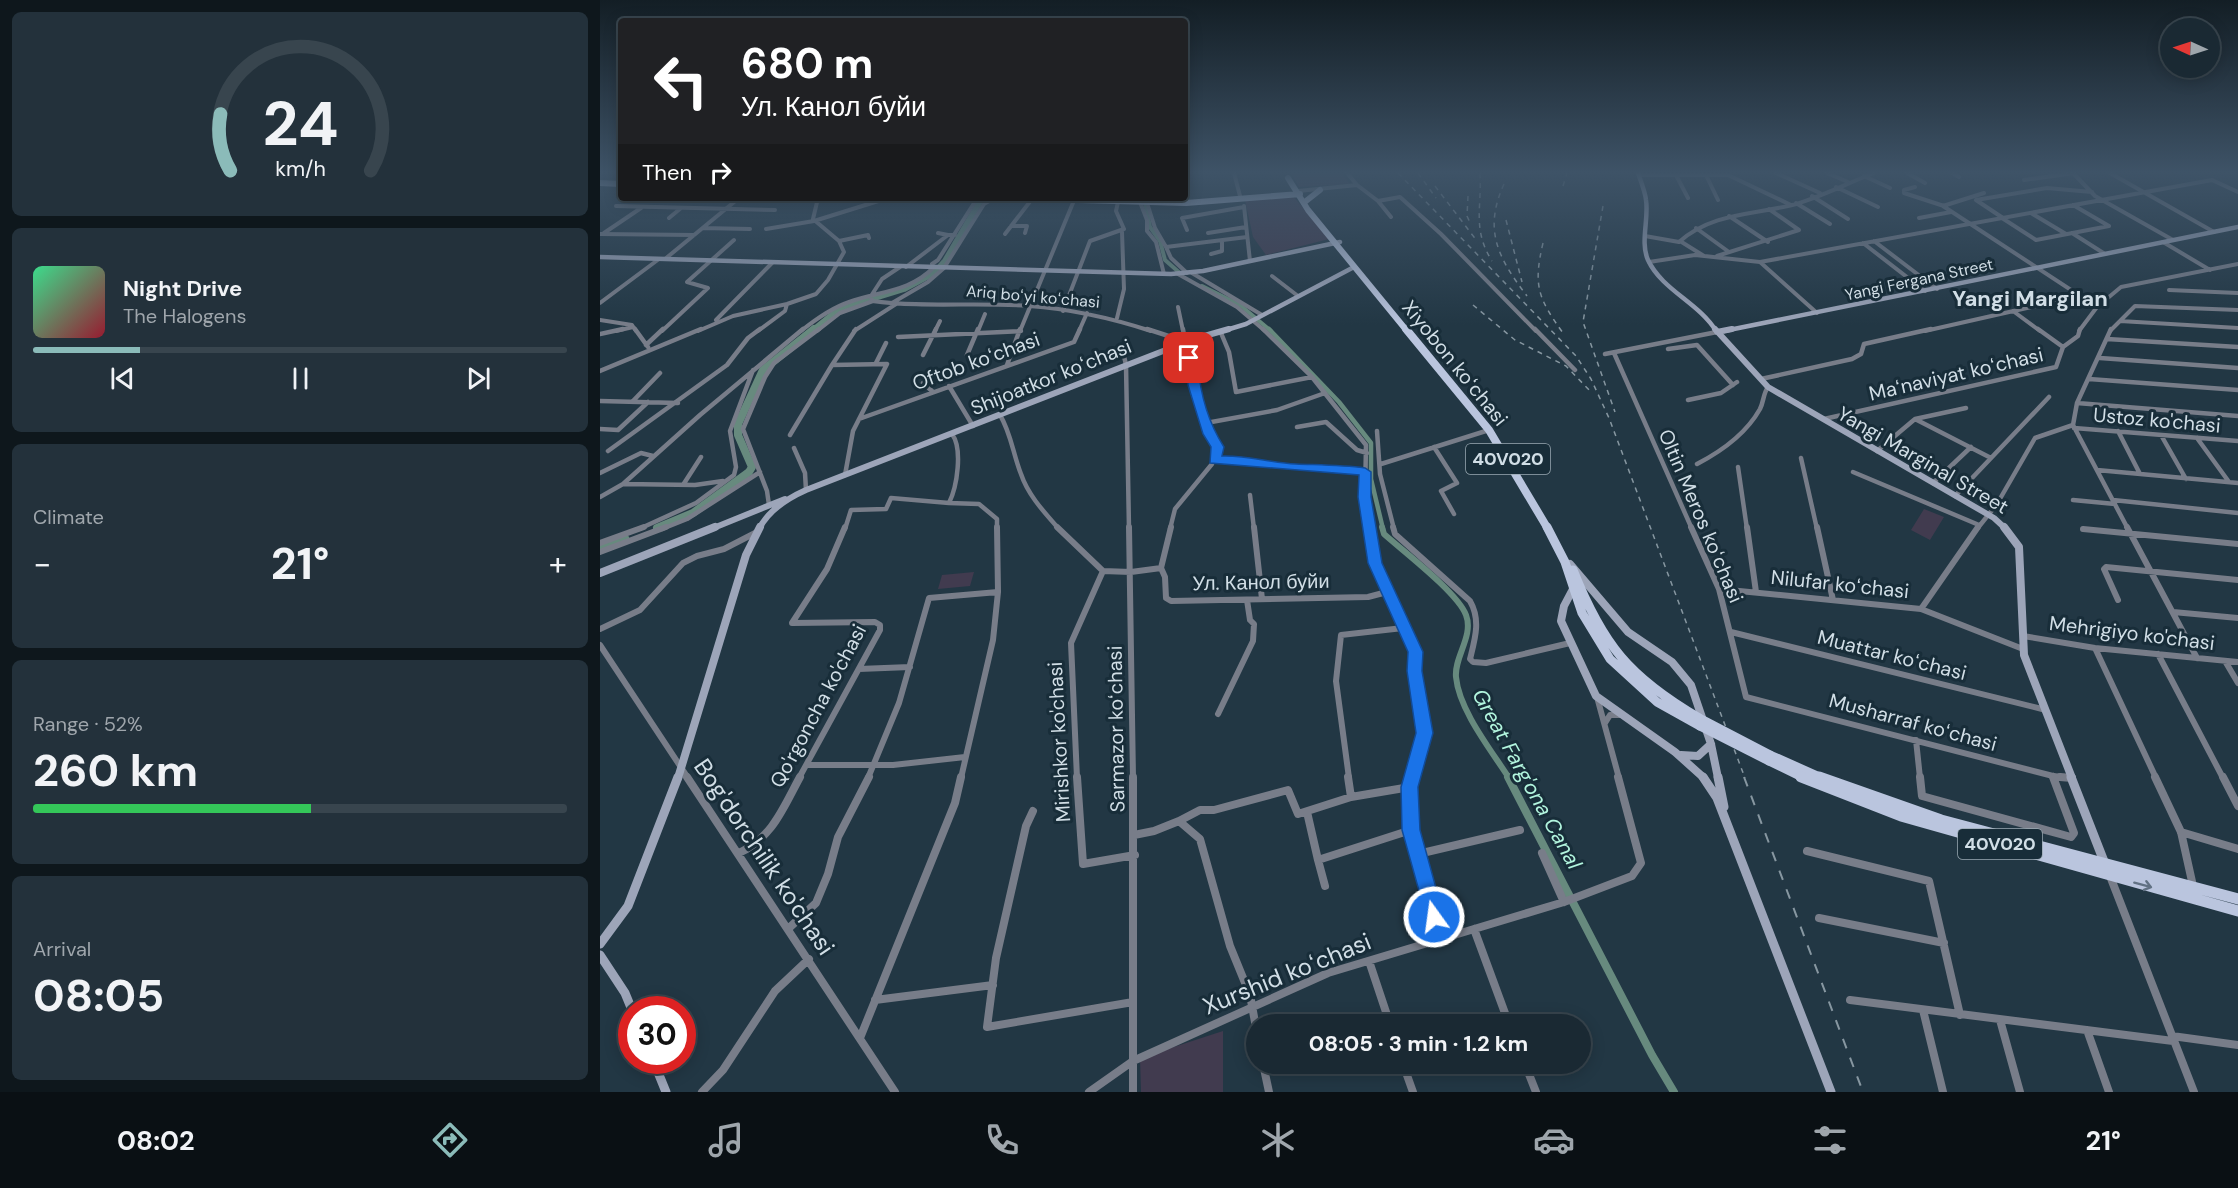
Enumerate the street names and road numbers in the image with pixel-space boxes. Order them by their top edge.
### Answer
street label: Yangi Fergana Street [1843,254,1995,305]
street label: Ariq boʻyi koʻchasi [965,280,1101,313]
street label: Xiyobon koʻchasi [1396,295,1514,431]
street label: Oftob koʻchasi [909,326,1043,396]
street label: Shijoatkor koʻchasi [967,333,1135,421]
street label: Maʻnaviyat koʻchasi [1866,341,2046,407]
street label: Yangi Marginal Street [1833,400,2013,520]
street label: Ustoz ko'chasi [2092,401,2222,439]
street label: Oltin Meros koʻchasi [1653,425,1749,607]
road number: 40V020 [1466,444,1550,474]
street label: Nilufar koʻchasi [1770,564,1910,604]
street label: Ул. Канол буйи [1192,568,1330,596]
street label: Mehrigiyo ko'chasi [2048,610,2216,656]
street label: Qo'rgoncha ko'chasi [764,620,872,792]
street label: Muattar koʻchasi [1815,624,1969,686]
street label: Sarmazor koʻchasi [1102,645,1130,813]
street label: Mirishkor ko'chasi [1042,661,1076,823]
street label: Musharraf koʻchasi [1826,687,2000,757]
street label: Bog'dorchilik ko'chasi [687,752,842,961]
road number: 40V020 [1958,829,2042,859]
street label: Xurshid koʻchasi [1198,926,1376,1021]

